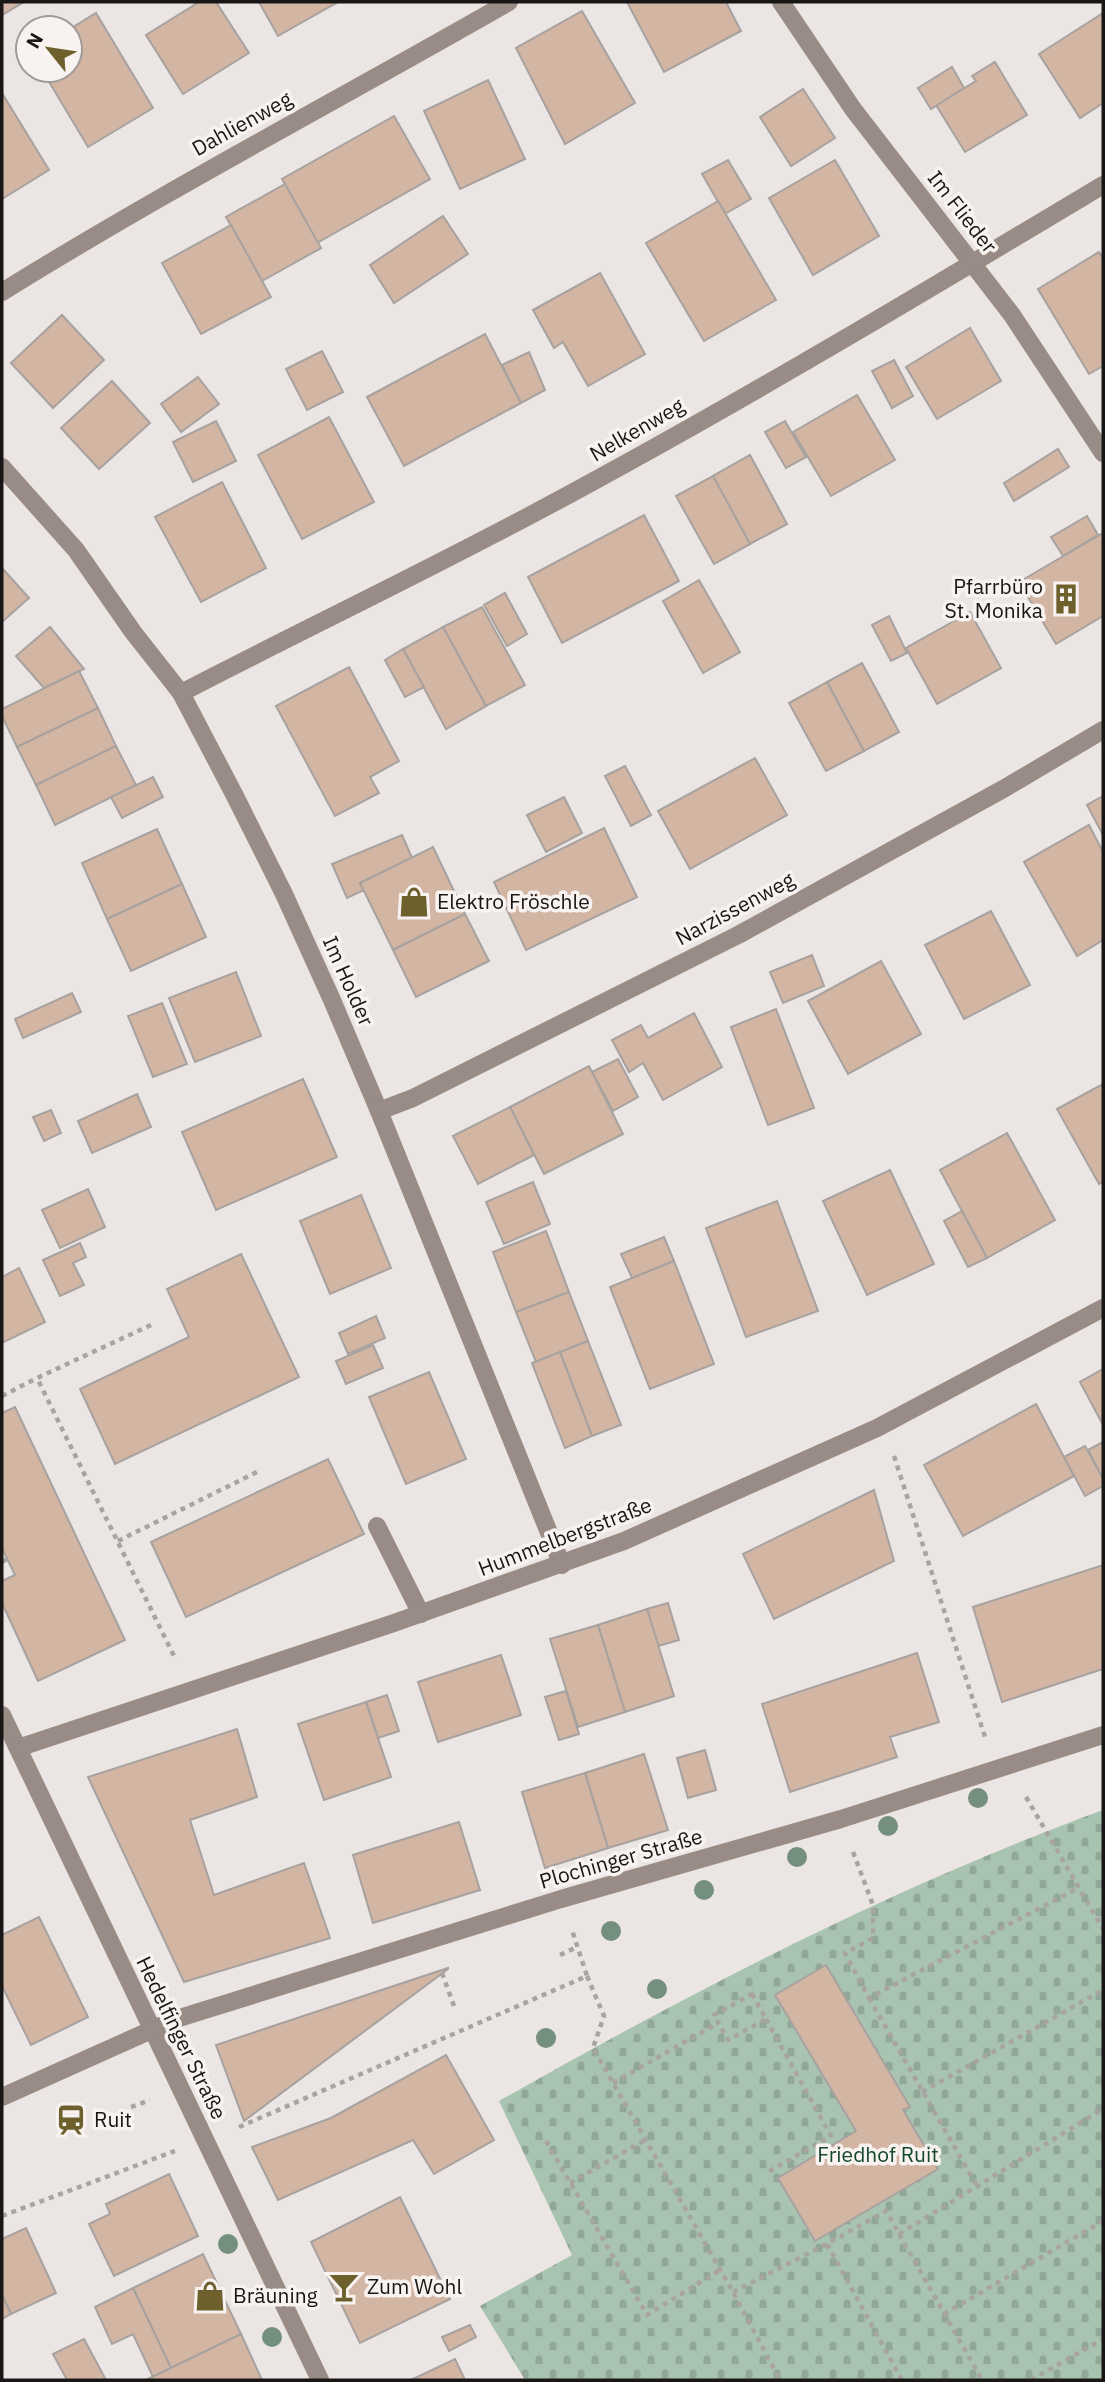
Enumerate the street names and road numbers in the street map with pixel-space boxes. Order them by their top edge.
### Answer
street label: Dahlienweg [187,84,296,162]
street label: Im Flieder [922,164,1004,259]
street label: Nelkenweg [584,391,689,467]
street label: Narzissenweg [670,865,799,951]
street label: Im Holder [317,931,381,1030]
street label: Hummelbergstraße [474,1490,656,1582]
street label: Plochinger Straße [536,1821,706,1895]
street label: Hedelfinger Straße [130,1951,234,2124]

